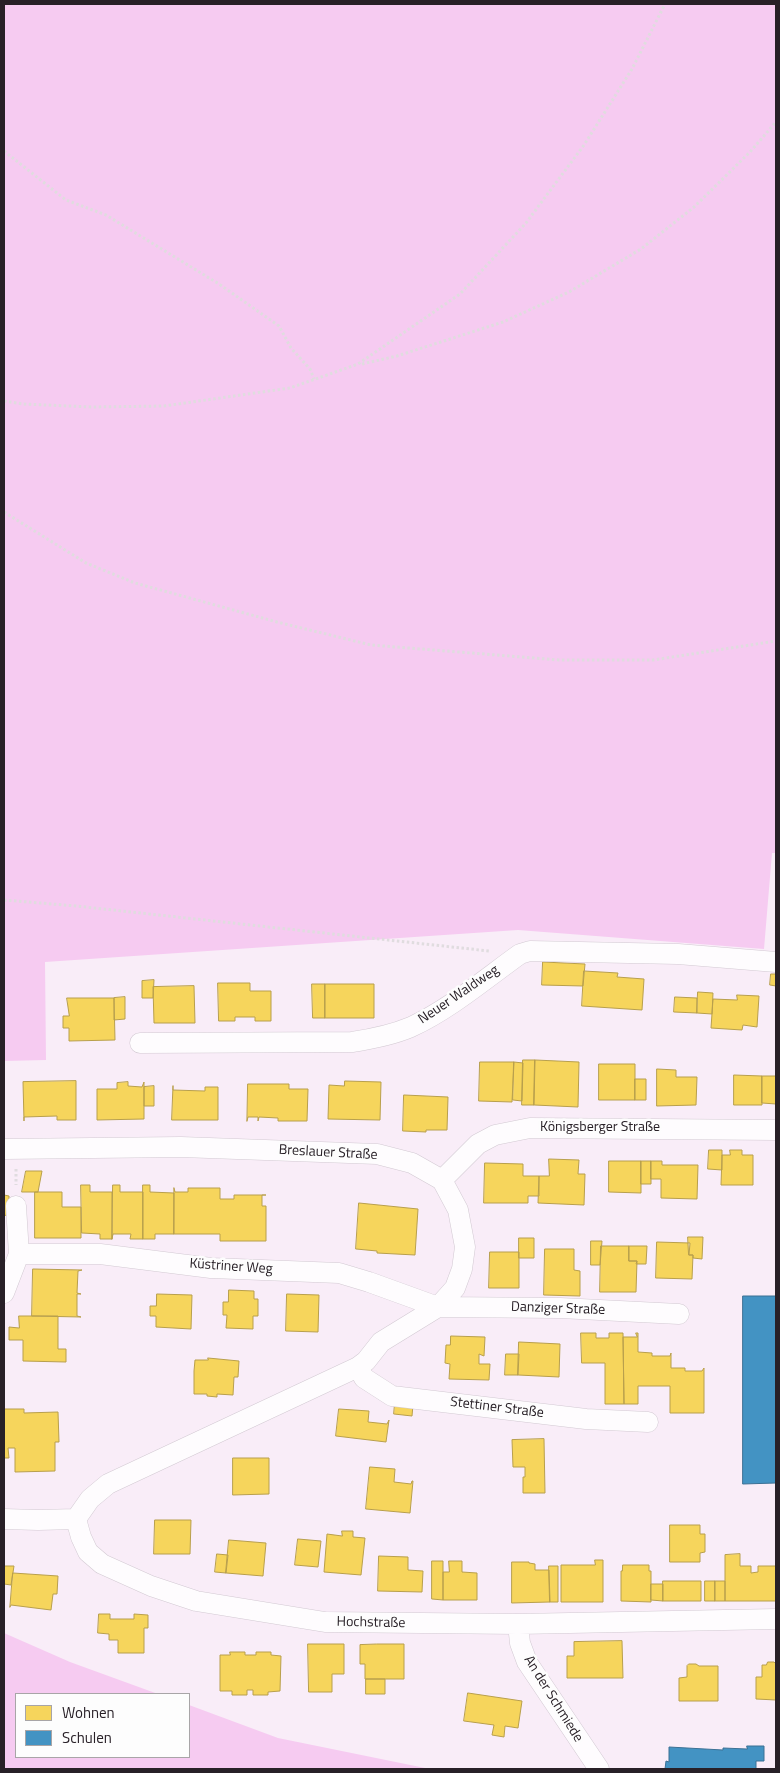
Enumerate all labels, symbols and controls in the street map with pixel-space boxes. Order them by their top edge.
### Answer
street label: Neuer Waldweg [416,962,502,1028]
street label: Königsberger Straße [540,1120,660,1136]
street label: Breslauer Straße [278,1142,378,1164]
street label: Küstriner Weg [189,1256,273,1278]
street label: Danziger Straße [510,1299,606,1319]
street label: Stettiner Straße [449,1394,545,1422]
street label: Hochstraße [336,1614,406,1632]
street label: An der Schmiede [520,1653,586,1745]
legend [15,1693,190,1758]
text: Wohnen [62,1701,115,1724]
text: Schulen [62,1726,112,1749]

